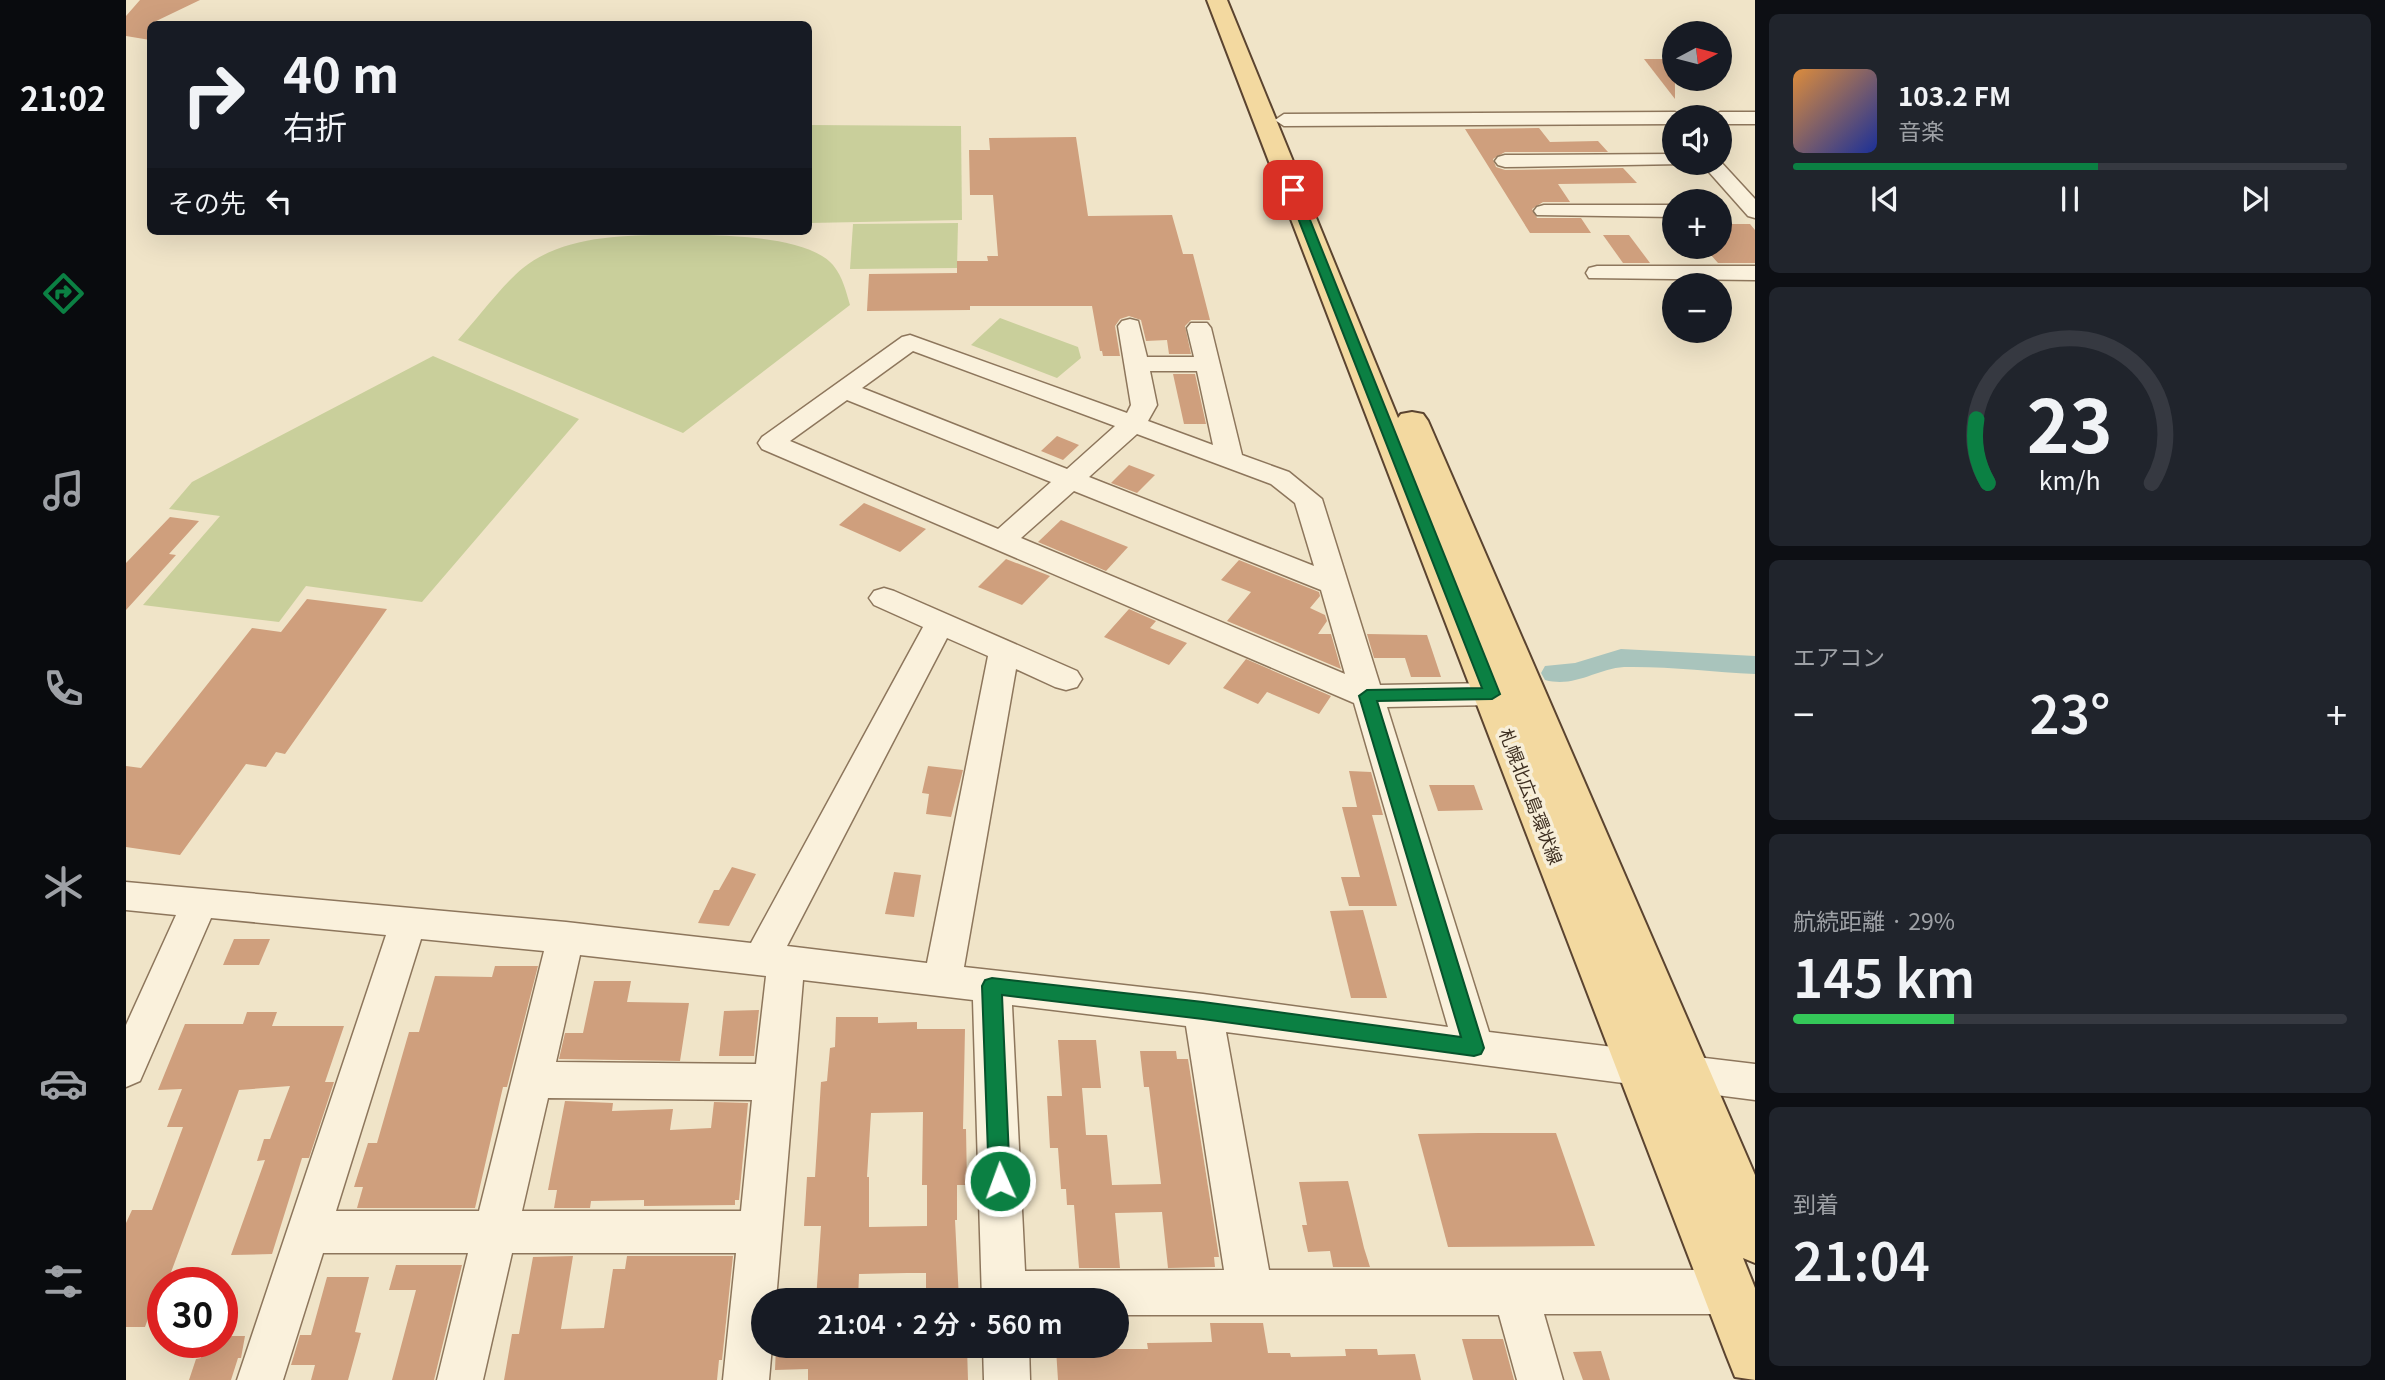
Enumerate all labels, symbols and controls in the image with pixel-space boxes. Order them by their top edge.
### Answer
north arrow [1662,21,1732,91]
map controls [1662,21,1732,343]
text: 40 m [283,36,399,107]
icon: right [168,49,259,140]
text: 21:02 [20,74,106,120]
text: 103.2 FM [1898,76,2011,113]
text: 右折 [283,102,347,148]
button: sound [1662,105,1732,175]
text: 音楽 [1898,113,1944,147]
pin [1263,160,1323,220]
icon: arrive [1274,171,1312,209]
icon: previous [1866,180,1904,218]
icon: pause [2051,180,2089,218]
icon: next [2236,180,2274,218]
icon: left [260,182,298,220]
text: その先 [168,183,246,220]
button: + [1662,189,1732,259]
icon: directions [39,269,88,318]
button: − [1662,273,1732,343]
text: 23 [2027,369,2113,474]
text: km/h [2039,461,2101,497]
icon: music [39,466,88,515]
text: エアコン [1793,639,1885,673]
icon: phone [39,664,88,713]
text: 23° [2030,674,2110,749]
text: − [1793,685,1814,740]
text: + [2326,685,2347,740]
street label: 札幌北広島環状線 [1494,724,1570,868]
icon: climate [39,862,88,911]
text: 航続距離 · 29% [1793,903,1955,937]
text: 145 km [1793,938,1975,1013]
icon: car [39,1059,88,1108]
position arrow [963,1144,1037,1218]
text: 到着 [1793,1186,1839,1220]
text: 21:04 [1793,1221,1930,1296]
icon: filters [39,1257,88,1306]
speed limit sign: 30 [147,1267,238,1358]
text: 21:04 · 2 分 · 560 m [817,1304,1063,1341]

